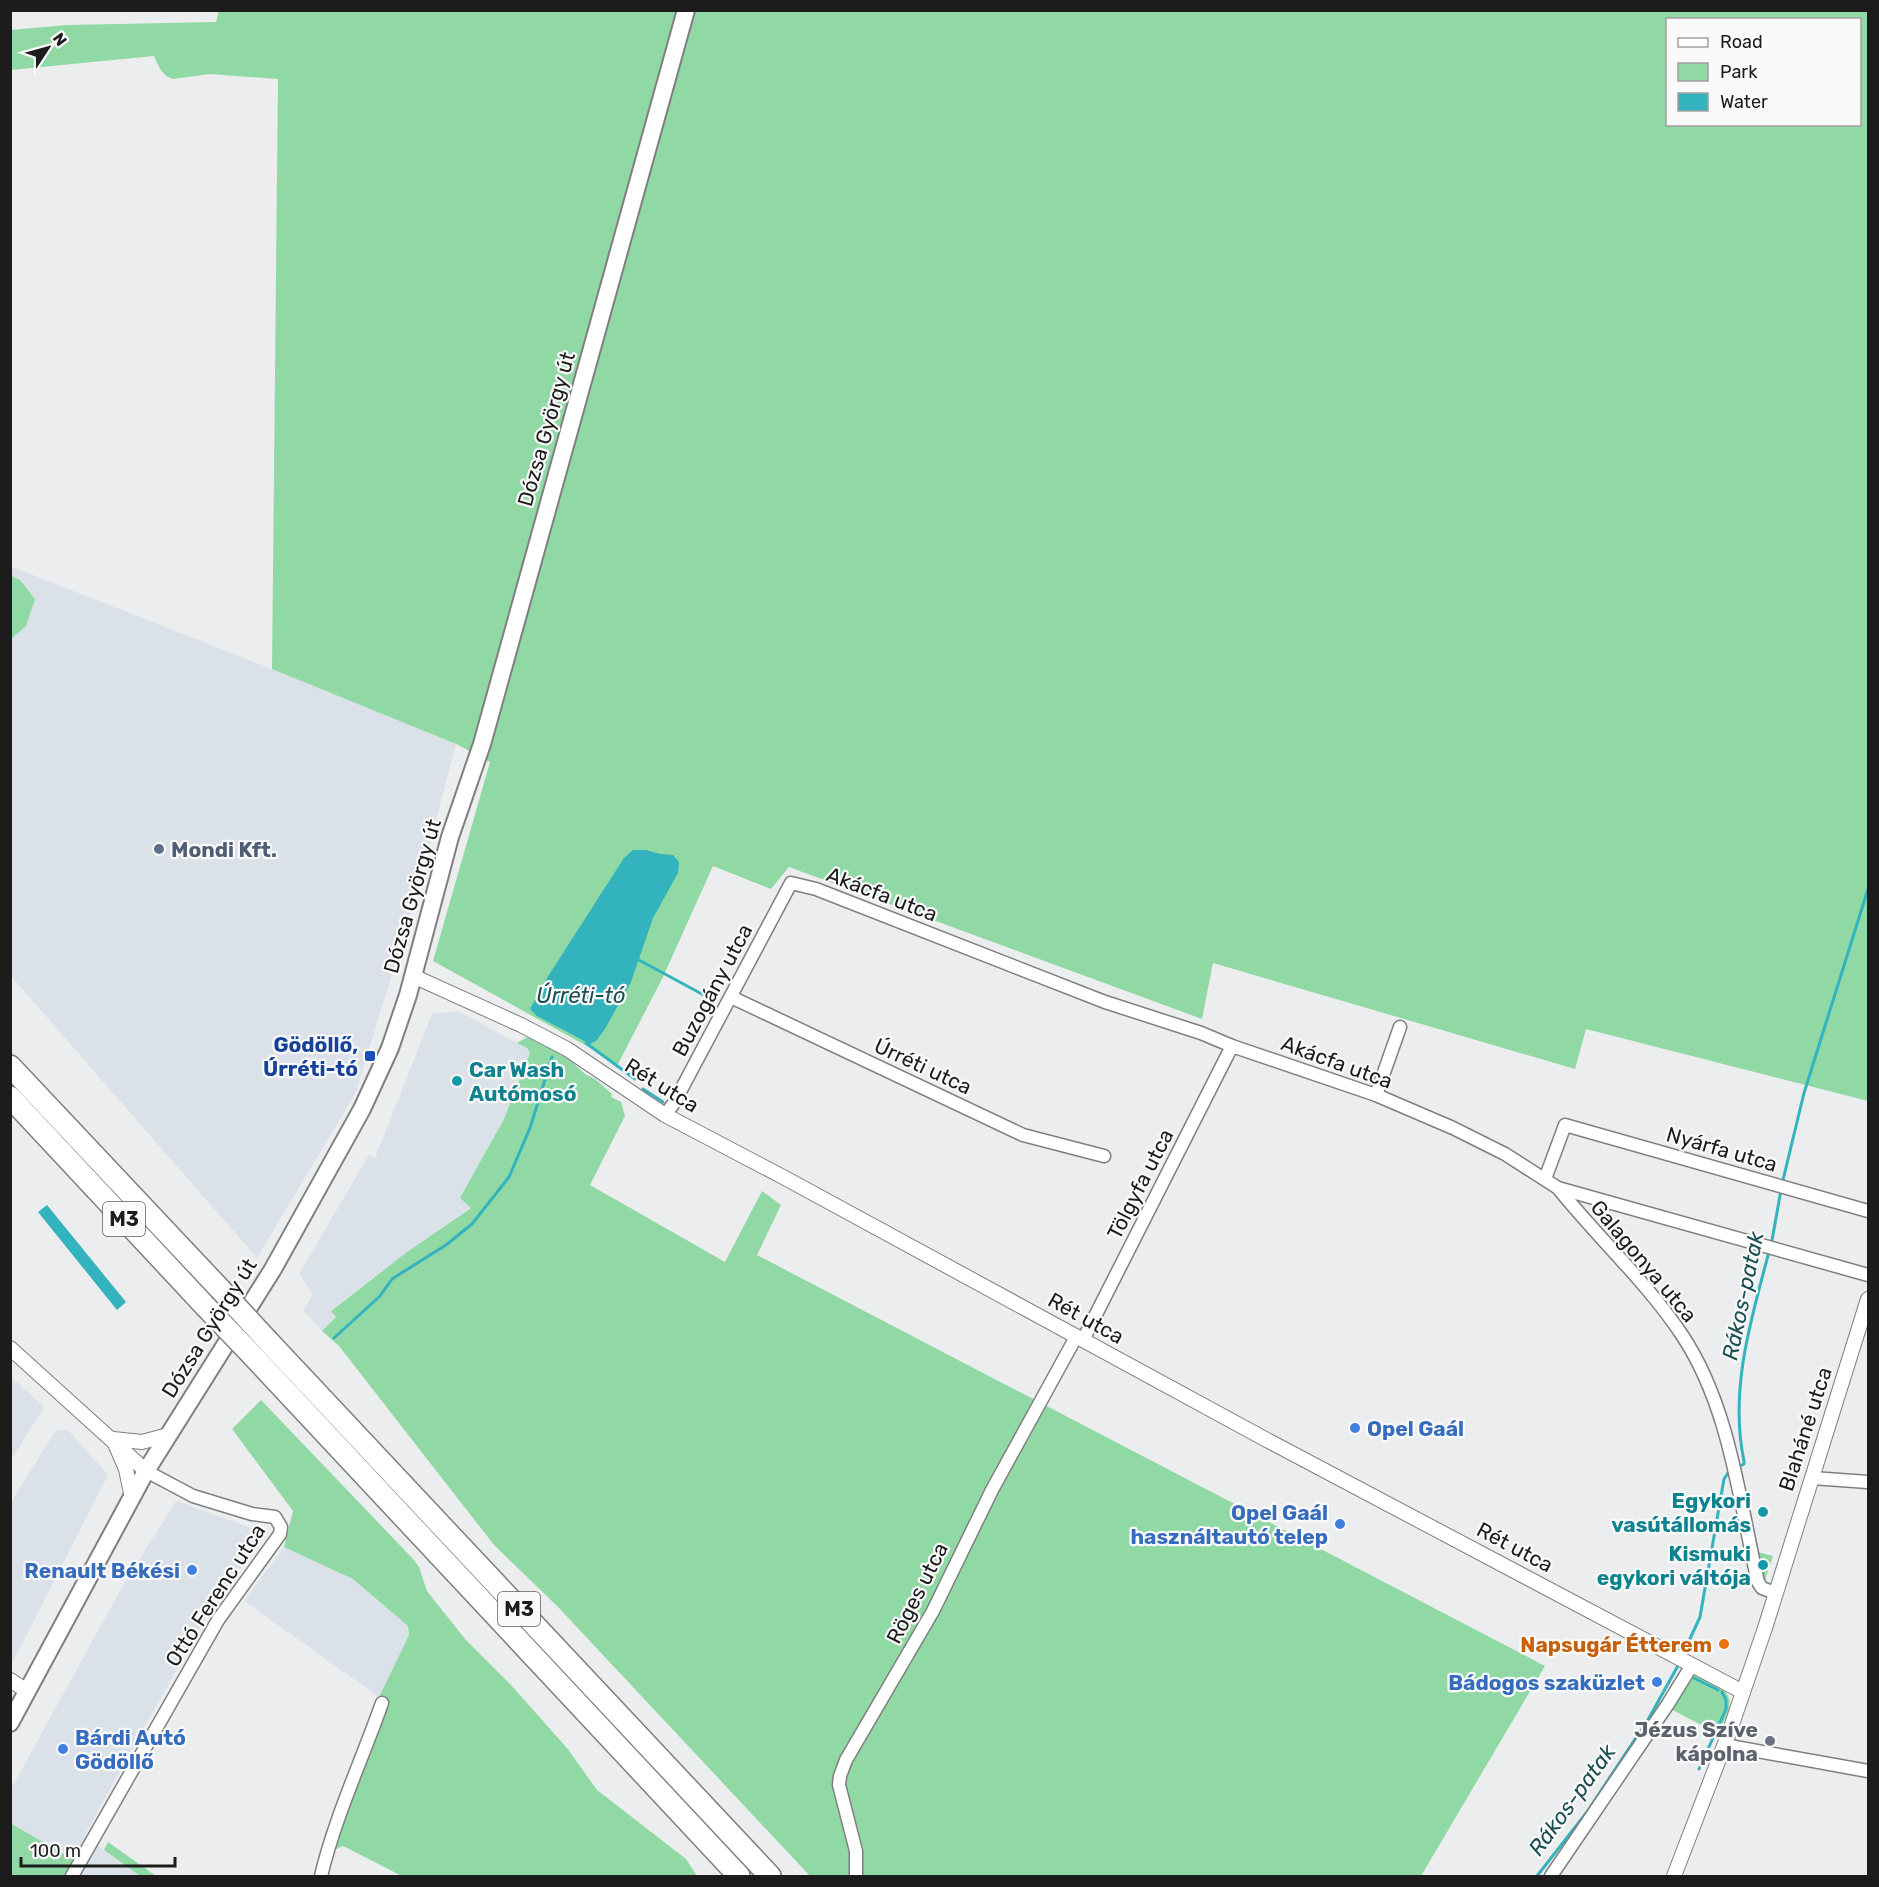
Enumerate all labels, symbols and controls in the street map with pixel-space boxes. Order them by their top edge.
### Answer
north arrow [18,18,78,78]
legend [1666,18,1861,126]
text: N [49,29,71,50]
text: Road [1720,31,1763,53]
text: Park [1720,61,1758,83]
text: Water [1720,91,1768,113]
street label: Dózsa György út [512,349,580,509]
street label: Dózsa György út [378,816,446,976]
place label: Mondi Kft. [171,837,277,862]
marker: Mondi Kft. [152,842,166,856]
street label: Akácfa utca [823,861,941,927]
street label: Buzogány utca [667,920,757,1060]
water label: Úrréti-tó [536,982,626,1009]
street label: Akácfa utca [1278,1030,1396,1094]
place label: Gödöllő, Úrréti-tó [263,1032,358,1081]
street label: Úrréti utca [870,1033,976,1099]
marker: Gödöllő, Úrréti-tó [363,1049,377,1063]
street label: Rét utca [620,1052,704,1118]
place label: Car Wash Autómosó [469,1057,577,1106]
marker: Car Wash Autómosó [450,1074,464,1088]
street label: Nyárfa utca [1664,1121,1780,1177]
street label: Tölgyfa utca [1102,1125,1178,1243]
street label: Galagonya utca [1586,1195,1702,1327]
road number: M3 [103,1202,145,1236]
water label: Rákos-patak [1716,1229,1770,1363]
street label: Dózsa György út [156,1254,262,1402]
street label: Rét utca [1044,1287,1128,1349]
street label: Blaháné utca [1773,1364,1837,1494]
place label: Opel Gaál [1367,1416,1464,1441]
marker: Opel Gaál [1348,1421,1362,1435]
place label: Egykori vasútállomás [1611,1488,1751,1537]
place label: Opel Gaál használtautó telep [1130,1500,1328,1549]
marker: Egykori vasútállomás [1756,1505,1770,1519]
marker: Opel Gaál használtautó telep [1333,1517,1347,1531]
street label: Rét utca [1473,1517,1557,1577]
street label: Ottó Ferenc utca [160,1519,270,1671]
street label: Röges utca [881,1538,953,1648]
place label: Kismuki egykori váltója [1597,1541,1751,1590]
place label: Renault Békési [24,1558,180,1583]
marker: Kismuki egykori váltója [1756,1558,1770,1572]
marker: Renault Békési [185,1563,199,1577]
road number: M3 [498,1592,540,1626]
place label: Napsugár Étterem [1520,1632,1712,1657]
marker: Napsugár Étterem [1717,1637,1731,1651]
place label: Bádogos szaküzlet [1448,1670,1645,1695]
marker: Bádogos szaküzlet [1650,1675,1664,1689]
place label: Jézus Szíve kápolna [1634,1717,1758,1766]
place label: Bárdi Autó Gödöllő [75,1725,186,1774]
marker: Jézus Szíve kápolna [1763,1734,1777,1748]
water label: Rákos-patak [1523,1739,1622,1861]
marker: Bárdi Autó Gödöllő [56,1742,70,1756]
scale bar [21,1830,176,1868]
text: 100 m [30,1840,81,1862]

